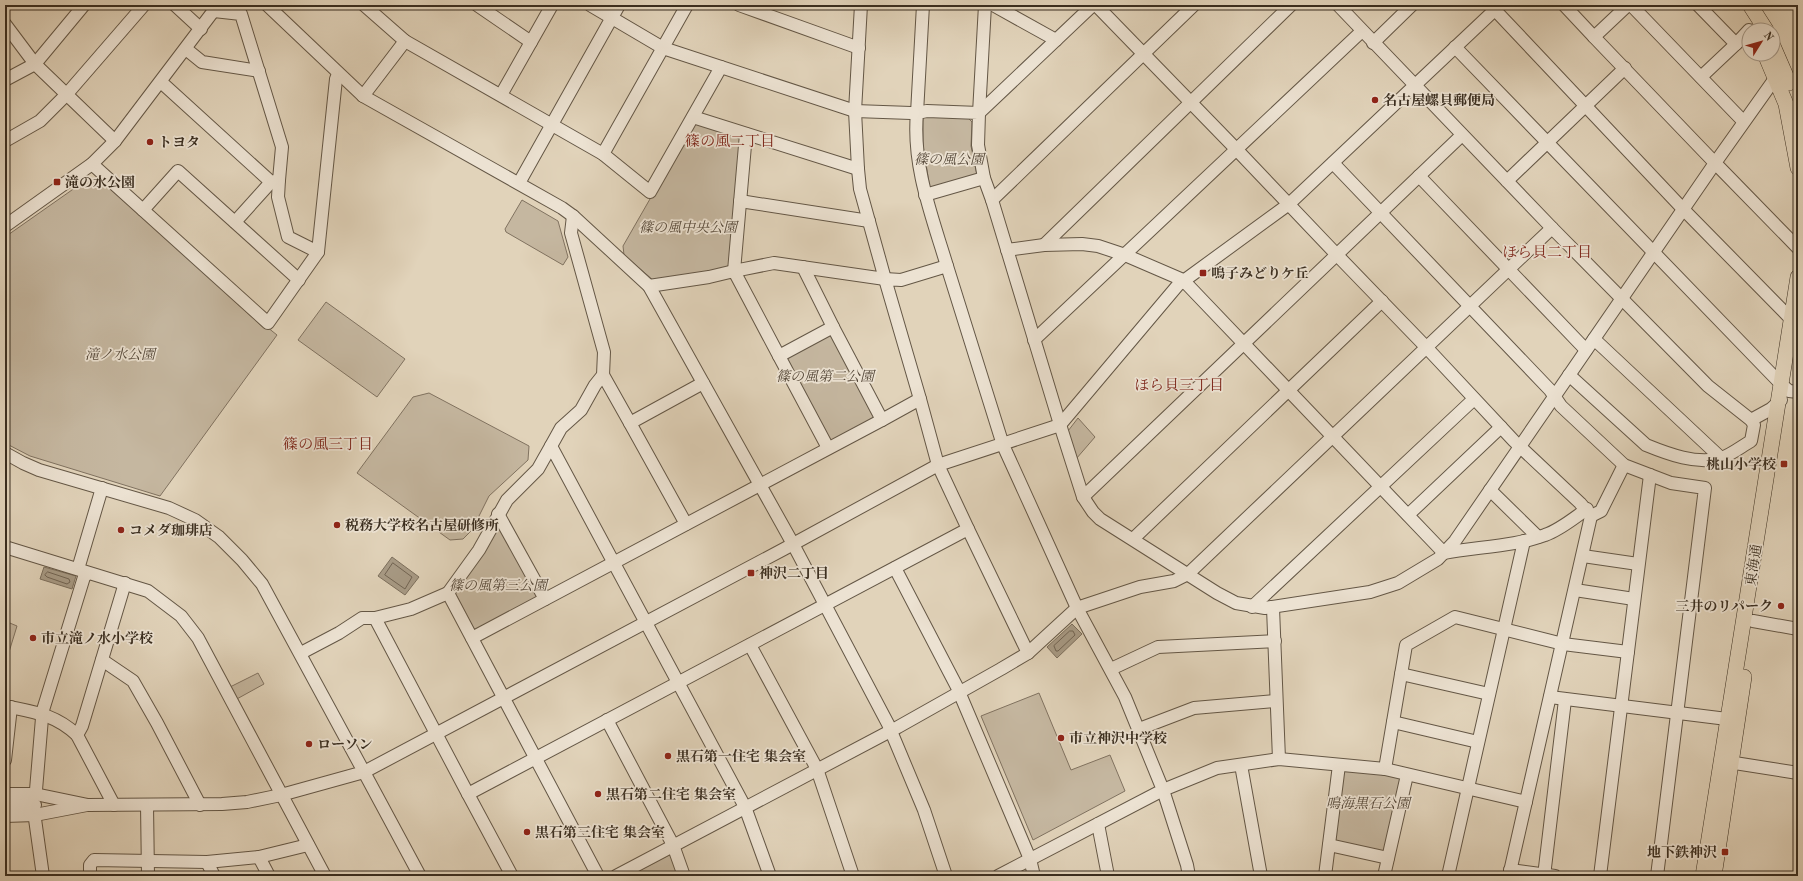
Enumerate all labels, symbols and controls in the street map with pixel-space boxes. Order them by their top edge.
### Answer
north arrow [1741,22,1781,62]
text: N [1761,30,1775,44]
place label: 名古屋螺貝郵便局 [1383,93,1495,108]
marker: 名古屋螺貝郵便局 [1370,95,1380,105]
district label: 篠の風二丁目 [685,133,775,150]
place label: トヨタ [158,135,200,150]
marker: トヨタ [145,137,155,147]
park label: 篠の風公園 [914,152,986,167]
place label: 滝の水公園 [65,174,135,190]
marker: 滝の水公園 [52,177,62,187]
park label: 篠の風中央公園 [639,220,739,235]
district label: ほら貝二丁目 [1502,244,1592,261]
place label: 鳴子みどりケ丘 [1211,266,1309,281]
marker: 鳴子みどりケ丘 [1198,268,1208,278]
park label: 滝ノ水公園 [85,347,157,362]
park label: 篠の風第二公園 [776,369,876,384]
district label: ほら貝三丁目 [1134,377,1224,394]
district label: 篠の風三丁目 [283,436,373,453]
place label: 桃山小学校 [1706,457,1776,472]
marker: 桃山小学校 [1779,459,1789,469]
place label: 税務大学校名古屋研修所 [345,518,499,533]
marker: 税務大学校名古屋研修所 [332,520,342,530]
place label: コメダ珈琲店 [129,522,213,538]
marker: コメダ珈琲店 [116,525,126,535]
street label: 東海通 [1743,543,1764,587]
place label: 神沢二丁目 [759,565,829,581]
marker: 神沢二丁目 [746,568,756,578]
park label: 篠の風第三公園 [449,578,549,593]
place label: 三井のリパーク [1675,599,1773,614]
marker: 三井のリパーク [1776,601,1786,611]
place label: 市立滝ノ水小学校 [41,630,153,646]
marker: 市立滝ノ水小学校 [28,633,38,643]
place label: 市立神沢中学校 [1069,730,1167,746]
marker: 市立神沢中学校 [1056,733,1066,743]
place label: ローソン [317,738,372,752]
marker: ローソン [304,739,314,749]
place label: 黒石第一住宅 集会室 [676,748,806,764]
marker: 黒石第一住宅 集会室 [663,751,673,761]
place label: 黒石第二住宅 集会室 [606,786,736,802]
marker: 黒石第二住宅 集会室 [593,789,603,799]
park label: 鳴海黒石公園 [1326,796,1412,811]
place label: 黒石第三住宅 集会室 [535,824,665,840]
marker: 黒石第三住宅 集会室 [522,827,532,837]
place label: 地下鉄神沢 [1647,844,1717,860]
marker: 地下鉄神沢 [1720,847,1730,857]

